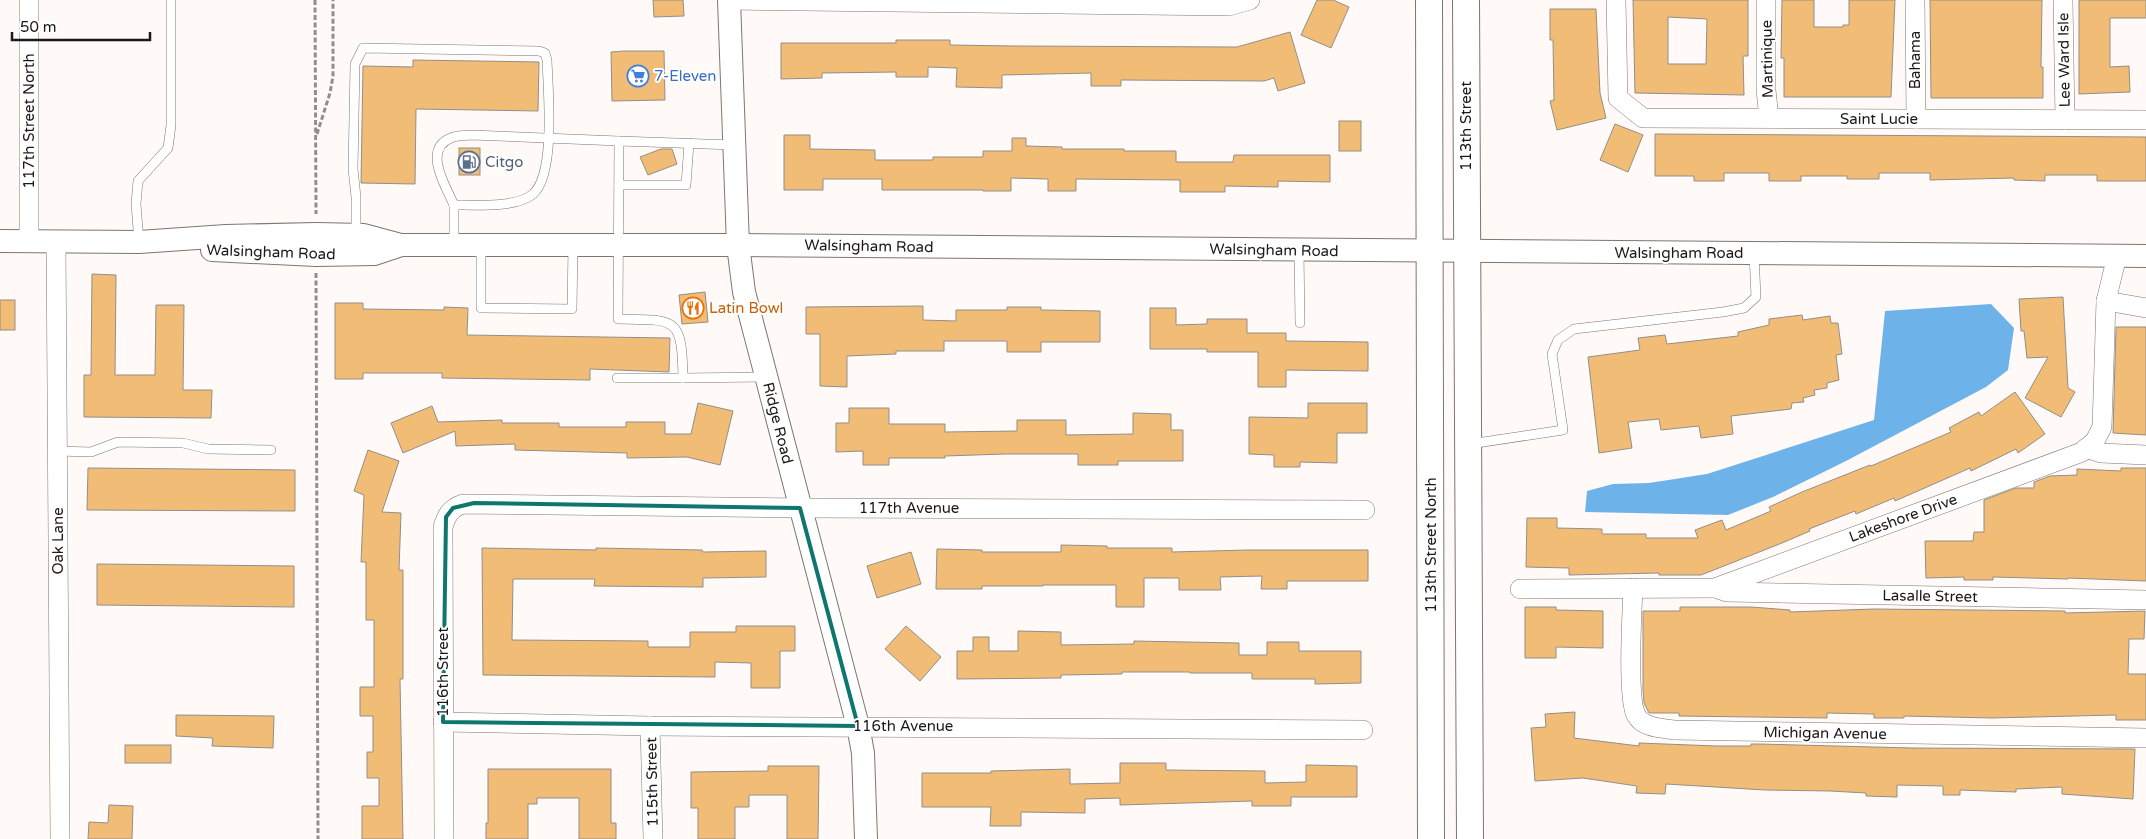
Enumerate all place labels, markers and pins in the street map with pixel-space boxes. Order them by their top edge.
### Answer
supermarket icon: 7-Eleven [626,64,650,88]
place label: 7-Eleven [654,67,716,85]
fuel station icon: Citgo [457,150,481,174]
place label: Citgo [485,153,523,171]
restaurant icon: Latin Bowl [681,296,705,320]
place label: Latin Bowl [709,299,783,317]

